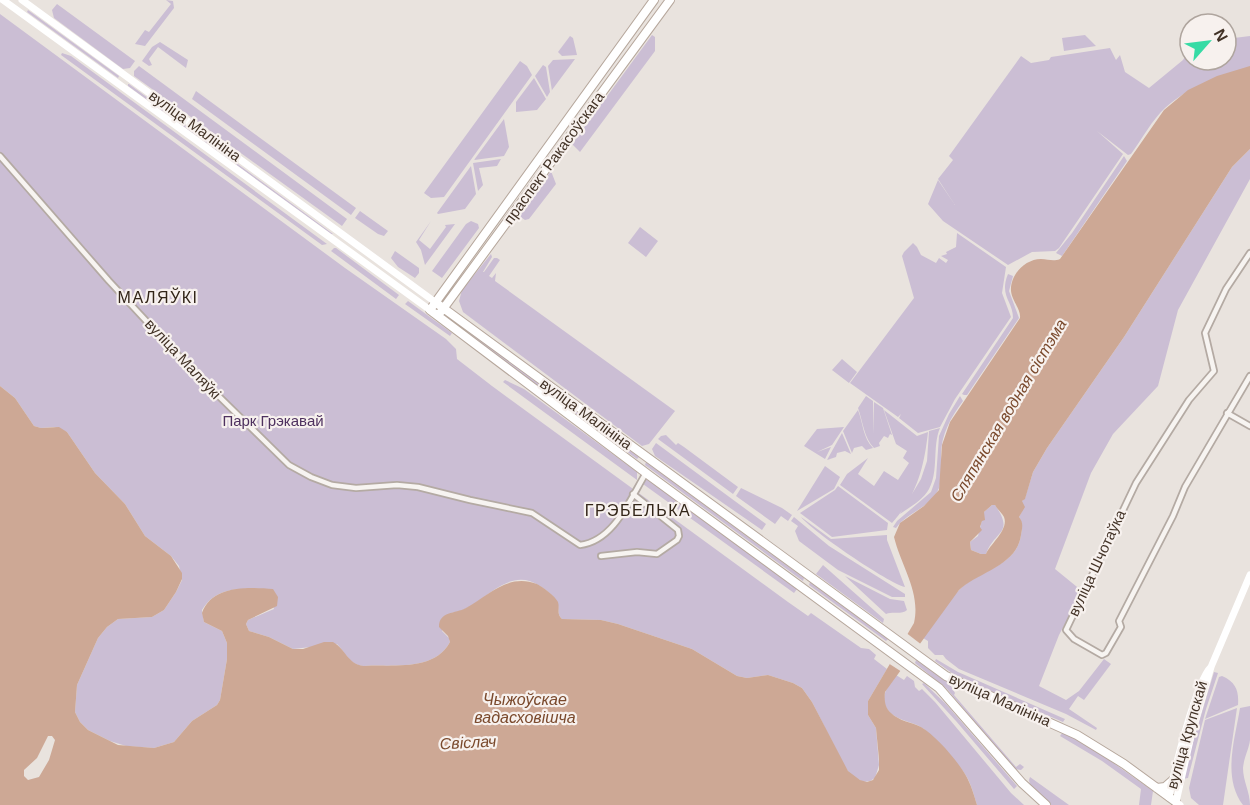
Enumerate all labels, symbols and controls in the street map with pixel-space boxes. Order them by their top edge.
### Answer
north arrow [1178,12,1238,72]
text: N [1211,26,1231,44]
street label: вуліца Малініна [146,87,245,165]
street label: праспект Ракасоўскага [500,88,608,227]
district label: МАЛЯЎКІ [118,287,198,306]
street label: вуліца Маляўкі [142,315,225,402]
water label: Сляпянская водная сістэма [947,316,1070,504]
street label: вуліца Малініна [537,375,636,453]
park label: Парк Грэкавай [222,412,324,429]
district label: ГРЭБЕЛЬКА [585,502,691,519]
street label: вуліца Шчотаўка [1064,506,1129,619]
street label: вуліца Малініна [947,670,1054,730]
street label: вуліца Крупскай [1163,679,1210,791]
water label: Чыжоўскае вадасховішча [474,691,576,726]
water label: Свіслач [439,733,497,752]

